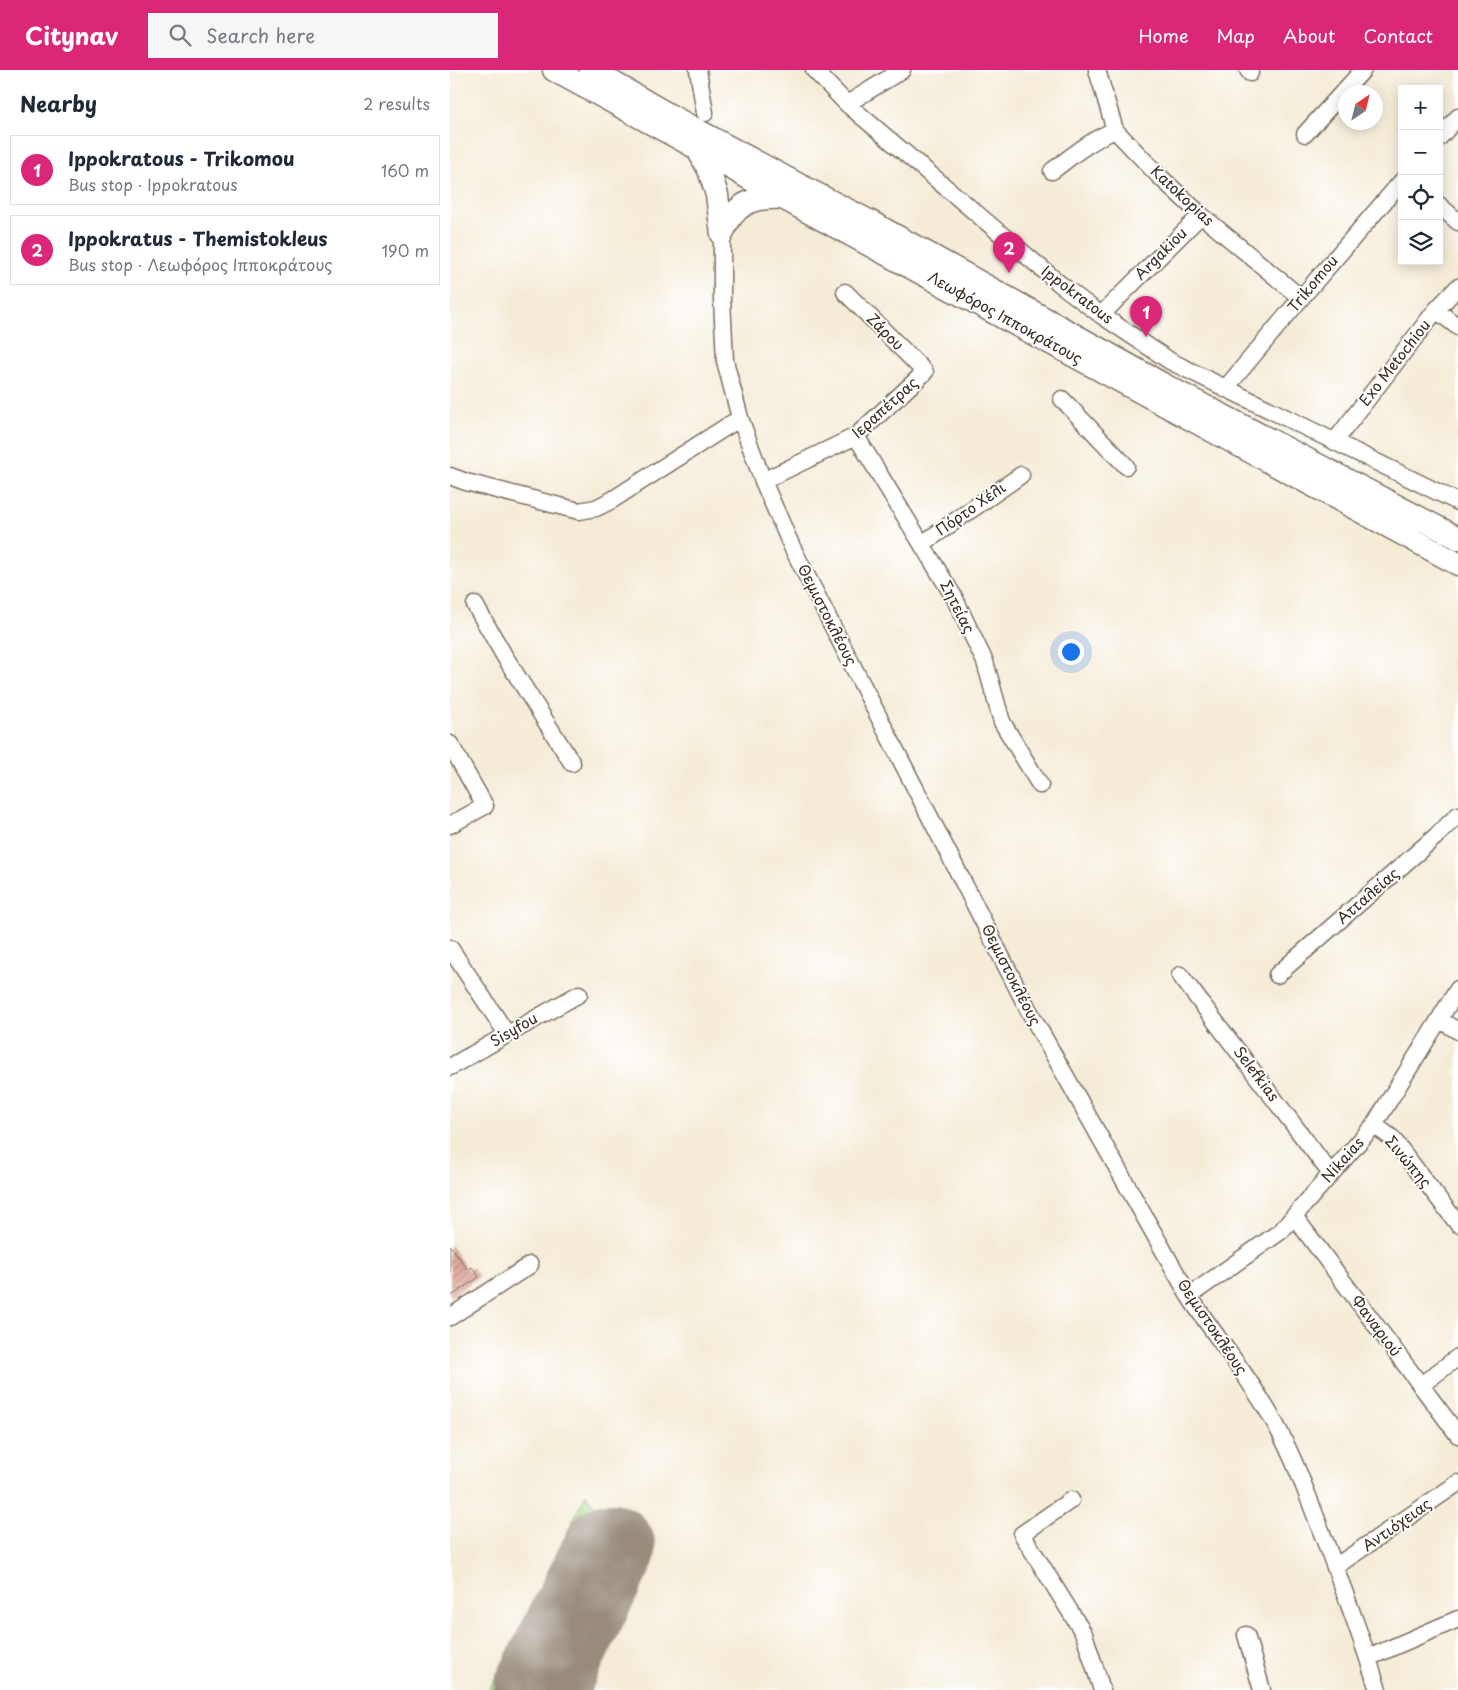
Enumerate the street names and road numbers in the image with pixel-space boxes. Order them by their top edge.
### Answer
street label: Katokopias [1146,159,1220,231]
street label: Argakiou [1128,221,1192,285]
street label: Trikomou [1281,249,1343,317]
street label: Ippokratous [1037,259,1119,329]
street label: Λεωφόρος Ιπποκράτους [924,265,1087,369]
street label: Ζάρου [862,307,910,355]
street label: Exo Metochiou [1353,314,1435,410]
street label: Ιεραπέτρας [846,371,922,443]
street label: Πόρτο Χέλι [931,475,1010,540]
street label: Θεμιστοκλέους [793,559,864,669]
street label: Σητείας [935,576,982,637]
street label: Ατταλείας [1331,861,1403,929]
street label: Θεμιστοκλέους [977,919,1048,1029]
street label: Sisyfou [485,1006,541,1052]
street label: Selefkias [1229,1041,1286,1106]
street label: Σινώπης [1380,1130,1438,1192]
street label: Nikaias [1315,1131,1369,1187]
street label: Θεμιστοκλέους [1173,1274,1254,1379]
street label: Φαναριού [1347,1290,1408,1361]
street label: Αντιόχειας [1357,1491,1436,1556]

